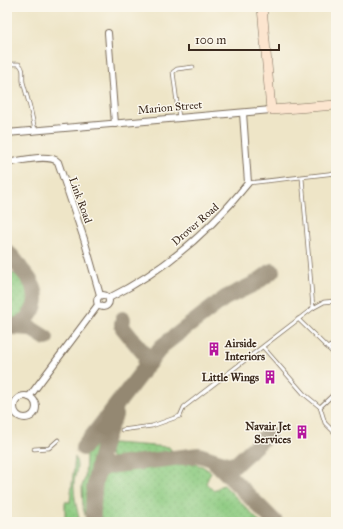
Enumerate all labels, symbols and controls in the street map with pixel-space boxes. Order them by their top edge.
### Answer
scale bar [189,26,279,52]
text: 100 m [195,33,226,47]
street label: Marion Street [137,98,203,117]
street label: Link Road [66,175,95,225]
street label: Drover Road [169,200,222,248]
place label: Airside Interiors [224,337,265,363]
building icon: Airside Interiors [206,341,222,357]
building icon: Little Wings [262,369,278,385]
place label: Little Wings [202,371,259,384]
place label: Navair Jet Services [245,420,291,446]
building icon: Navair Jet Services [294,424,310,440]

